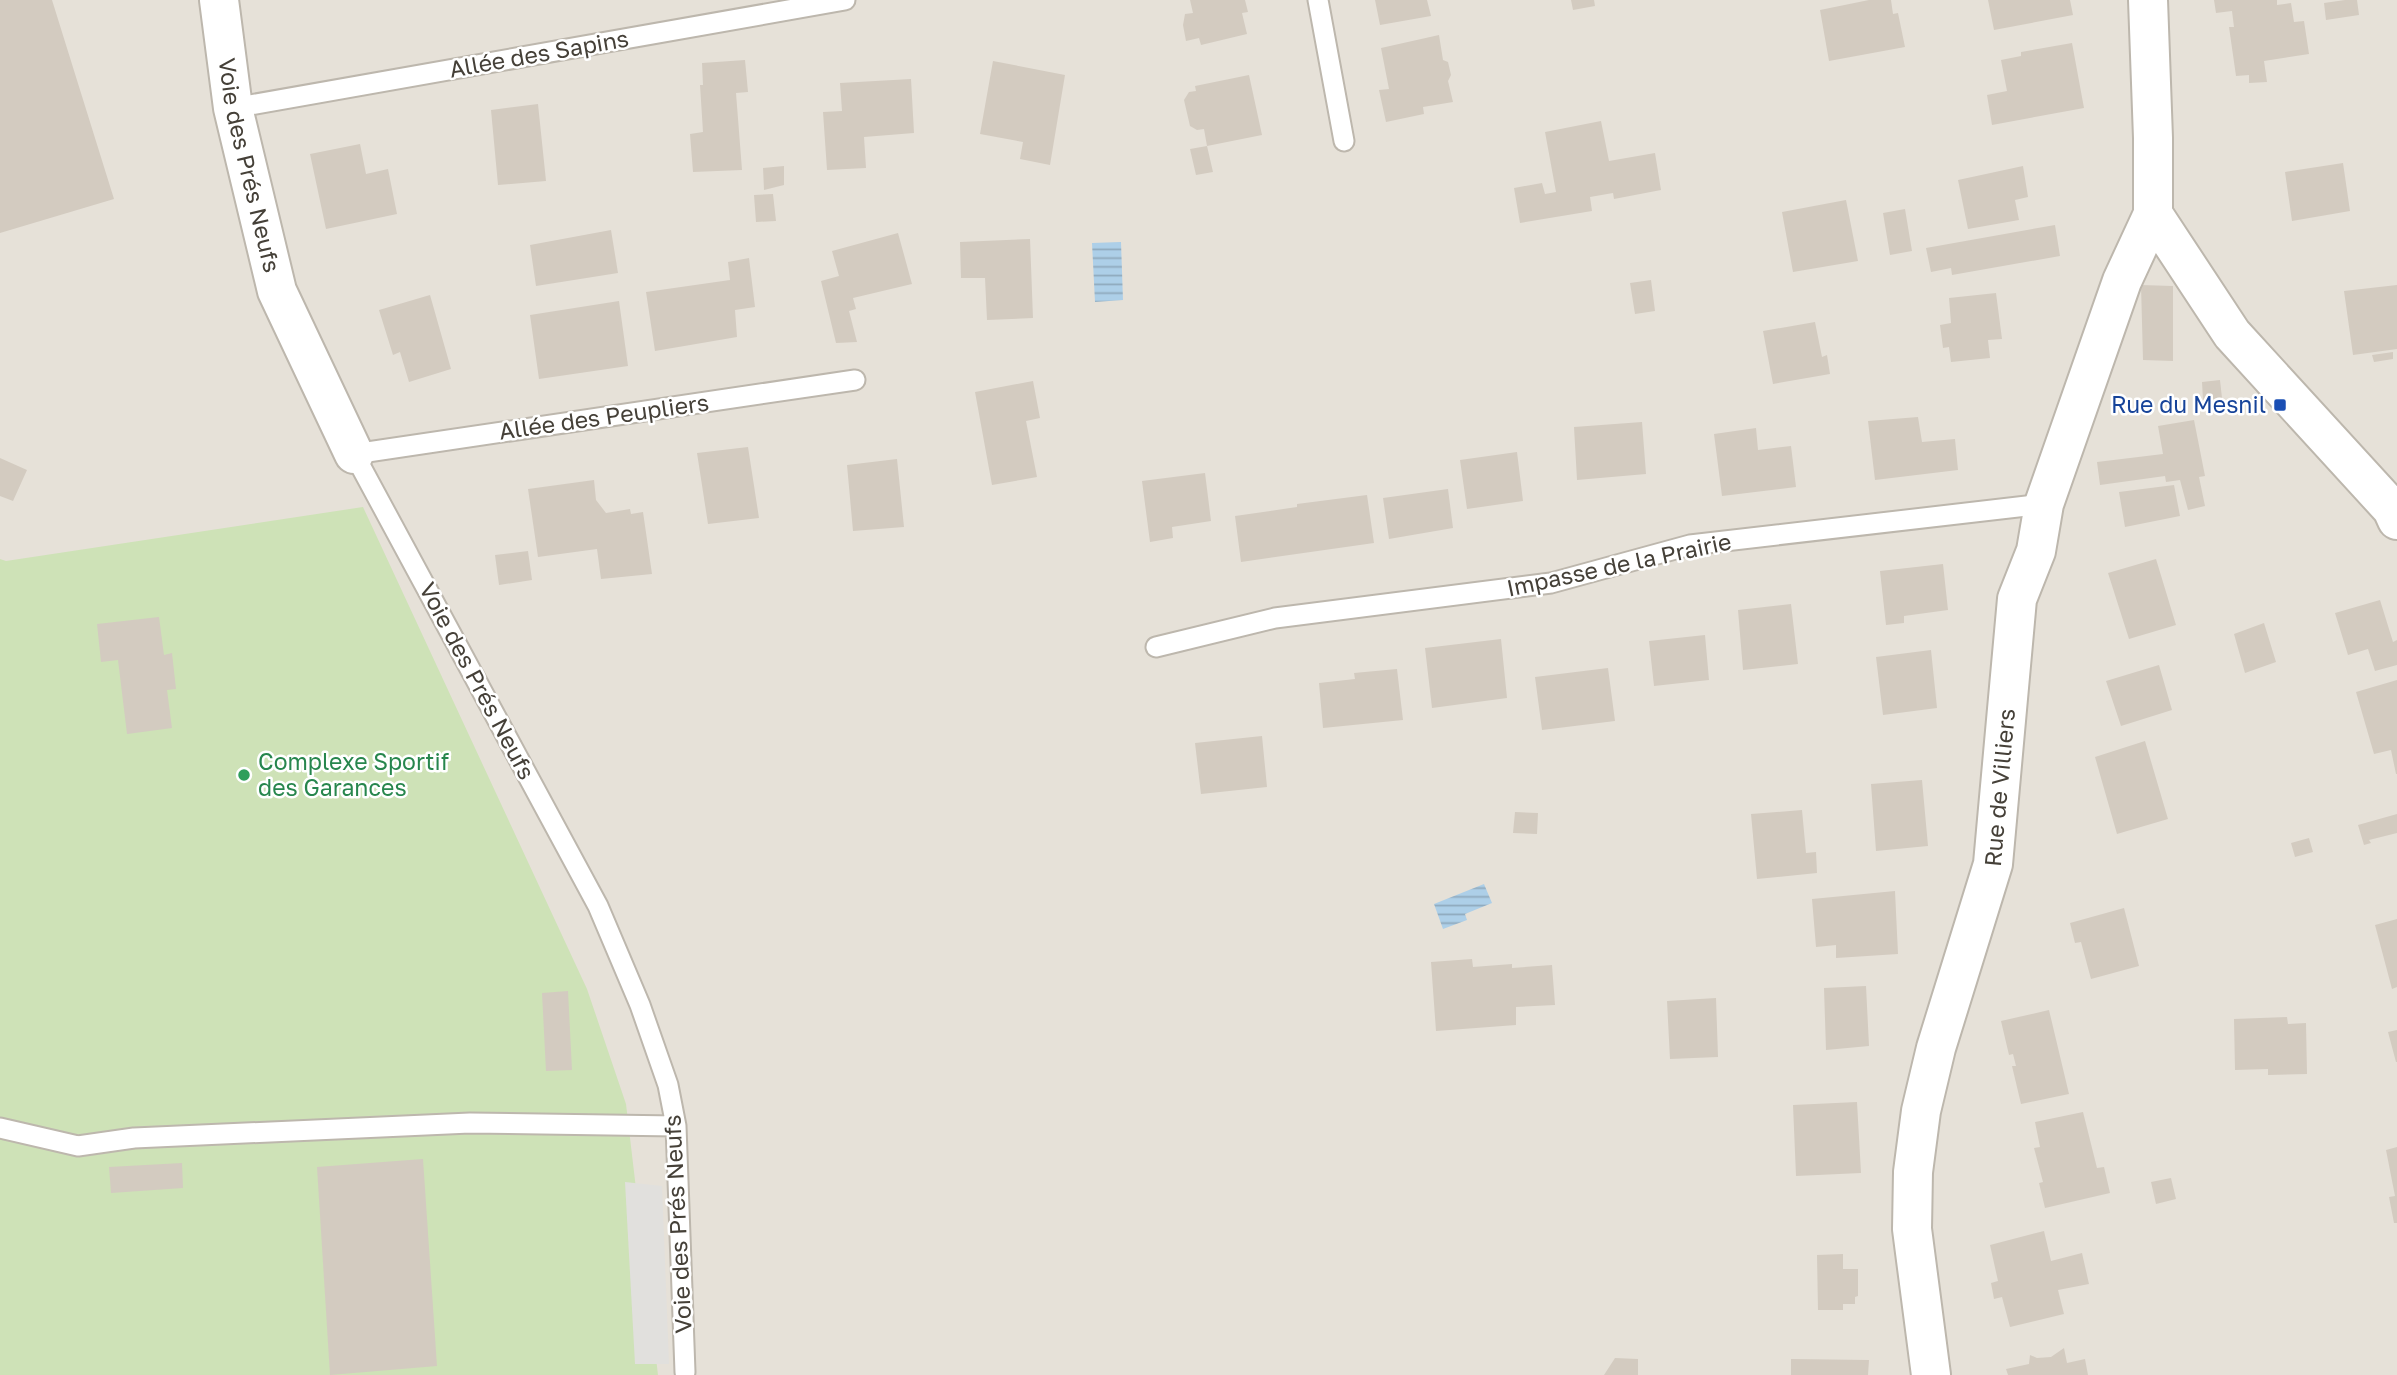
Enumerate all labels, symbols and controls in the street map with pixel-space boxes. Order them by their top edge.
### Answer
street label: Allée des Sapins [447,23,631,83]
street label: Voie des Prés Neufs [214,56,287,275]
street label: Allée des Peupliers [497,387,711,445]
place label: Rue du Mesnil [2111,390,2266,418]
marker: Rue du Mesnil [2272,397,2288,413]
street label: Impasse de la Prairie [1504,527,1734,602]
street label: Voie des Prés Neufs [414,577,542,784]
street label: Rue de Villiers [1978,707,2020,868]
place label: Complexe Sportif des Garances [258,747,449,801]
marker: Complexe Sportif des Garances [236,767,252,783]
street label: Voie des Prés Neufs [657,1114,697,1334]

